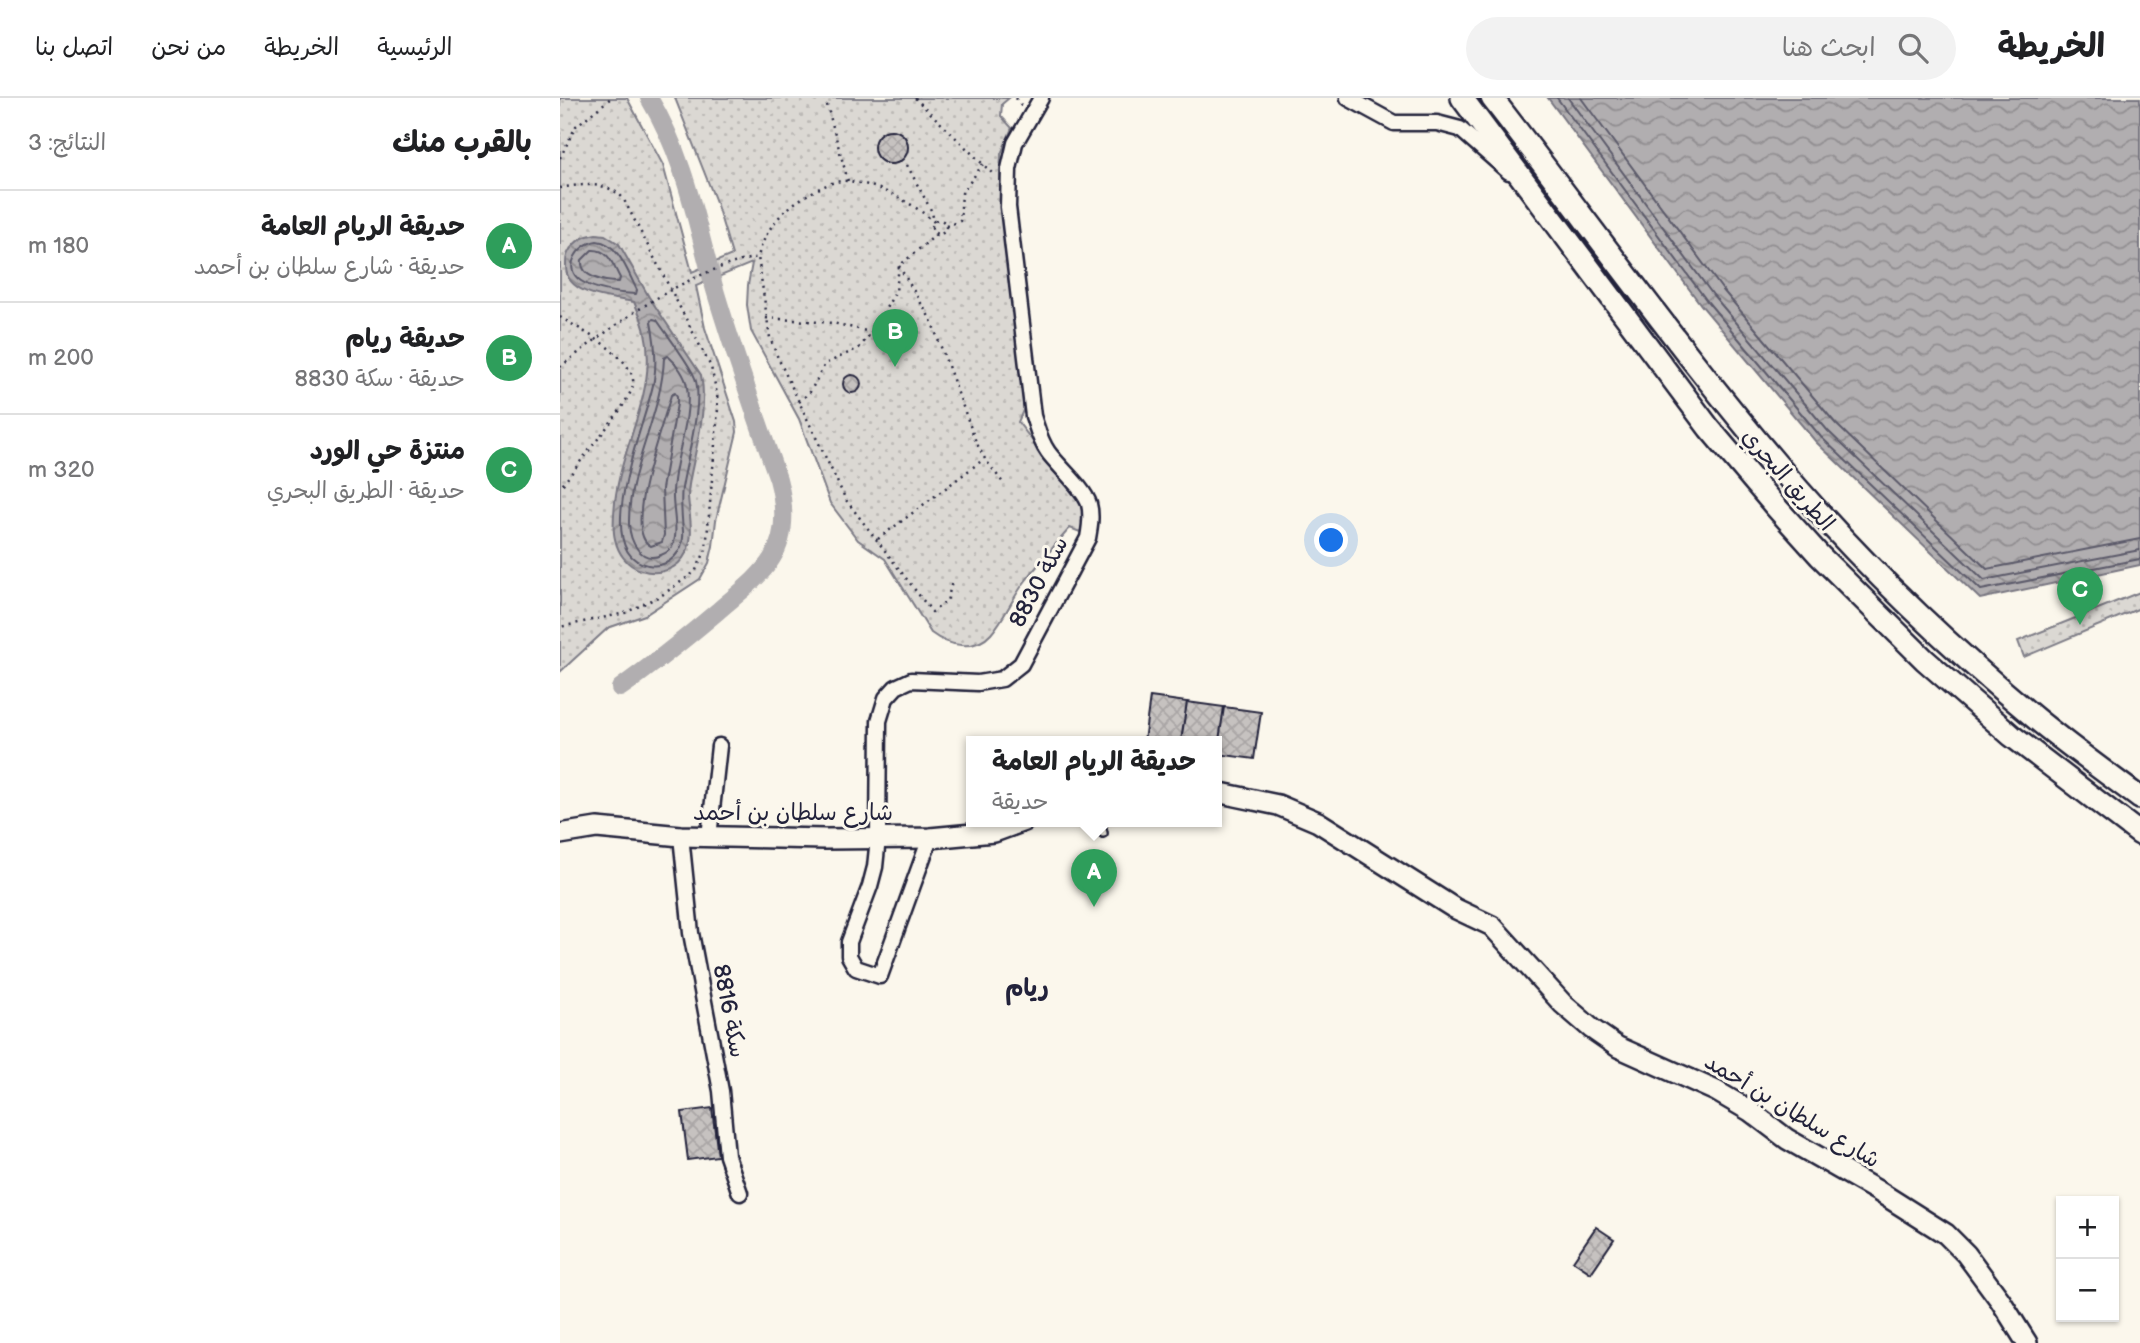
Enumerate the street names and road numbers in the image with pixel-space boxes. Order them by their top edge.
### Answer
street label: الطريق البحري [1734,423,1840,538]
street label: سكة 8830 [1003,532,1075,632]
street label: شارع سلطان بن أحمد [693,798,893,828]
street label: سكة 8816 [706,962,752,1060]
street label: شارع سلطان بن أحمد [1699,1047,1885,1175]

